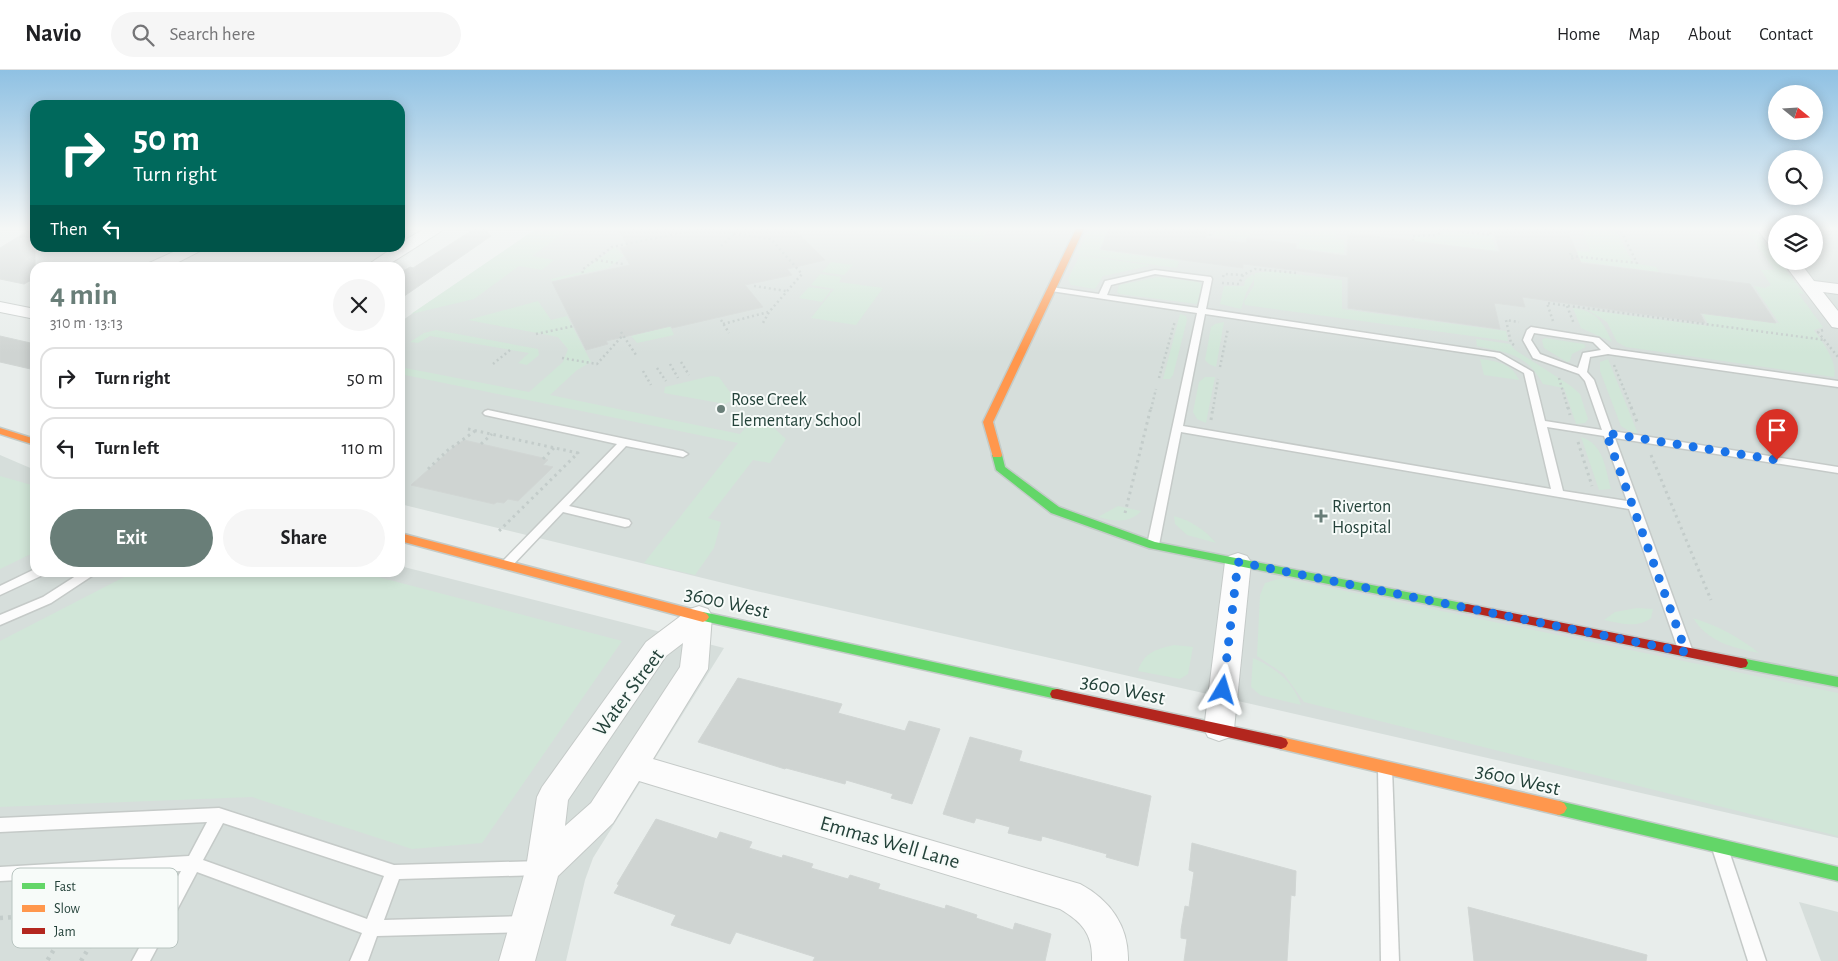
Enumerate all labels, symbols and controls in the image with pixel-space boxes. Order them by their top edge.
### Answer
search box [111,12,461,57]
icon: search [129,21,157,49]
text: Navio [25,22,81,46]
text: Search here [169,25,255,44]
text: Home [1557,26,1600,44]
text: Map [1628,26,1660,44]
text: About [1688,26,1731,44]
text: Contact [1759,26,1813,44]
north arrow [1768,85,1822,140]
map controls [1768,85,1823,270]
icon: right [50,120,115,185]
text: 50 m [133,122,200,157]
button: search [1768,150,1823,205]
text: Turn right [133,163,217,185]
icon: left [98,215,126,243]
button: layers [1768,215,1823,270]
text: Then [50,220,88,239]
button: close [333,279,385,331]
text: 4 min [50,280,118,310]
text: 310 m · 13:13 [50,315,123,331]
icon: right [52,364,80,392]
text: Turn right [95,369,170,388]
text: 50 m [347,369,383,388]
place label: Rose Creek Elementary School [731,391,862,430]
marker: Rose Creek Elementary School [715,403,727,415]
pin [1756,409,1798,460]
icon: arrive [1763,416,1791,444]
icon: left [52,434,80,462]
text: Turn left [95,439,159,458]
text: 110 m [342,439,383,458]
place label: Riverton Hospital [1332,498,1391,537]
button: Exit [50,509,213,567]
button: Share [223,509,385,567]
marker: Riverton Hospital [1314,509,1328,523]
street label: 3600 West [683,583,772,622]
street label: Water Street [589,645,668,740]
position arrow [1196,663,1248,715]
street label: 3600 West [1079,670,1167,709]
street label: 3600 West [1474,760,1563,799]
street label: Emmas Well Lane [818,812,962,872]
legend [12,868,178,948]
text: Fast [54,880,76,894]
text: Slow [54,902,81,916]
text: Jam [54,925,76,939]

